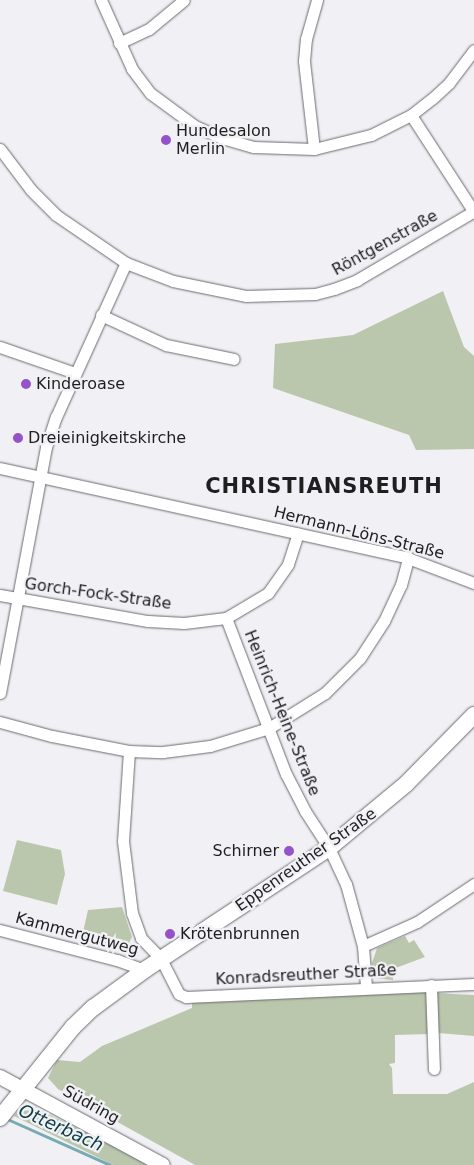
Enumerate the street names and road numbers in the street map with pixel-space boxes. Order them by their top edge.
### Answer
street label: Röntgenstraße [329,206,441,280]
street label: Hermann-Löns-Straße [272,503,446,563]
street label: Gorch-Fock-Straße [23,574,173,614]
street label: Heinrich-Heine-Straße [240,627,324,799]
street label: Eppenreuther Straße [232,804,380,916]
street label: Kammergutweg [13,908,141,960]
street label: Konradsreuther Straße [215,961,397,989]
street label: Südring [59,1082,123,1128]

